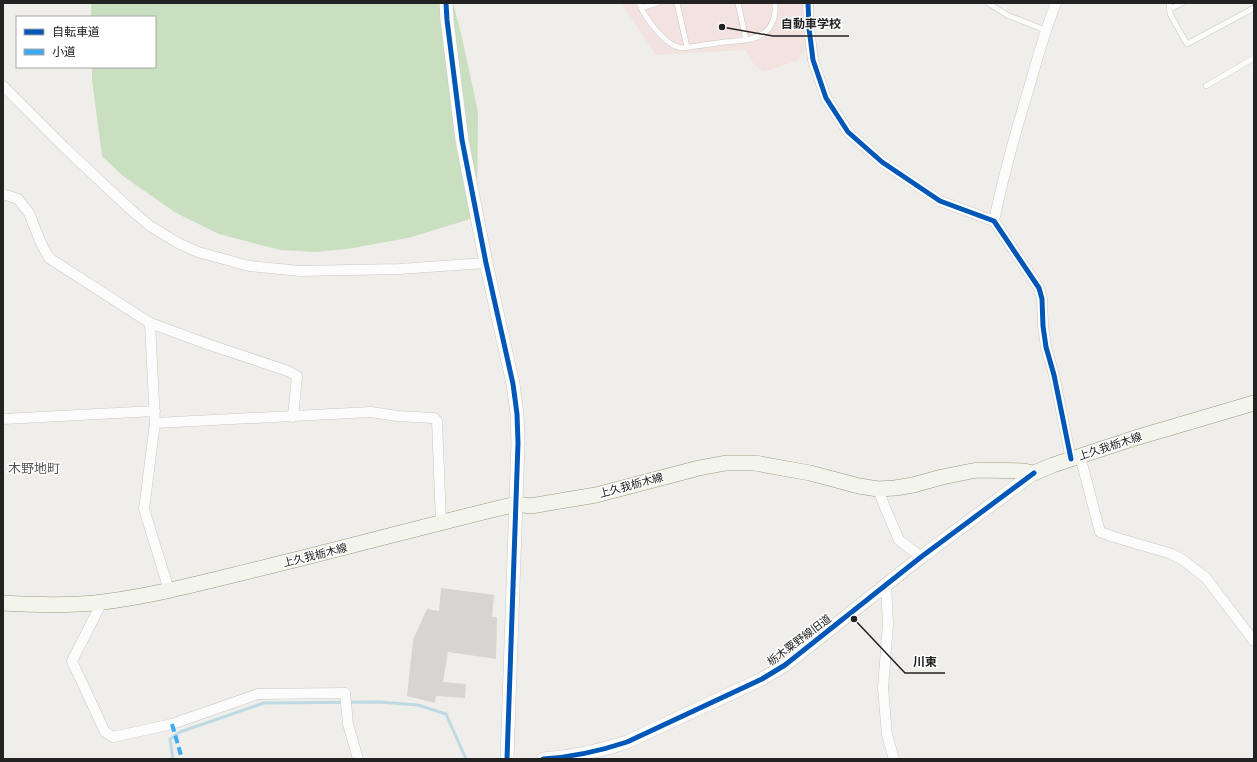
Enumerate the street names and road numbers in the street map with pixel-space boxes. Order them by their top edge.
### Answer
street label: 上久我栃木線 [1077,430,1144,464]
street label: 上久我栃木線 [598,471,665,501]
street label: 上久我栃木線 [282,541,349,571]
street label: 栃木粟野線旧道 [765,612,835,670]

